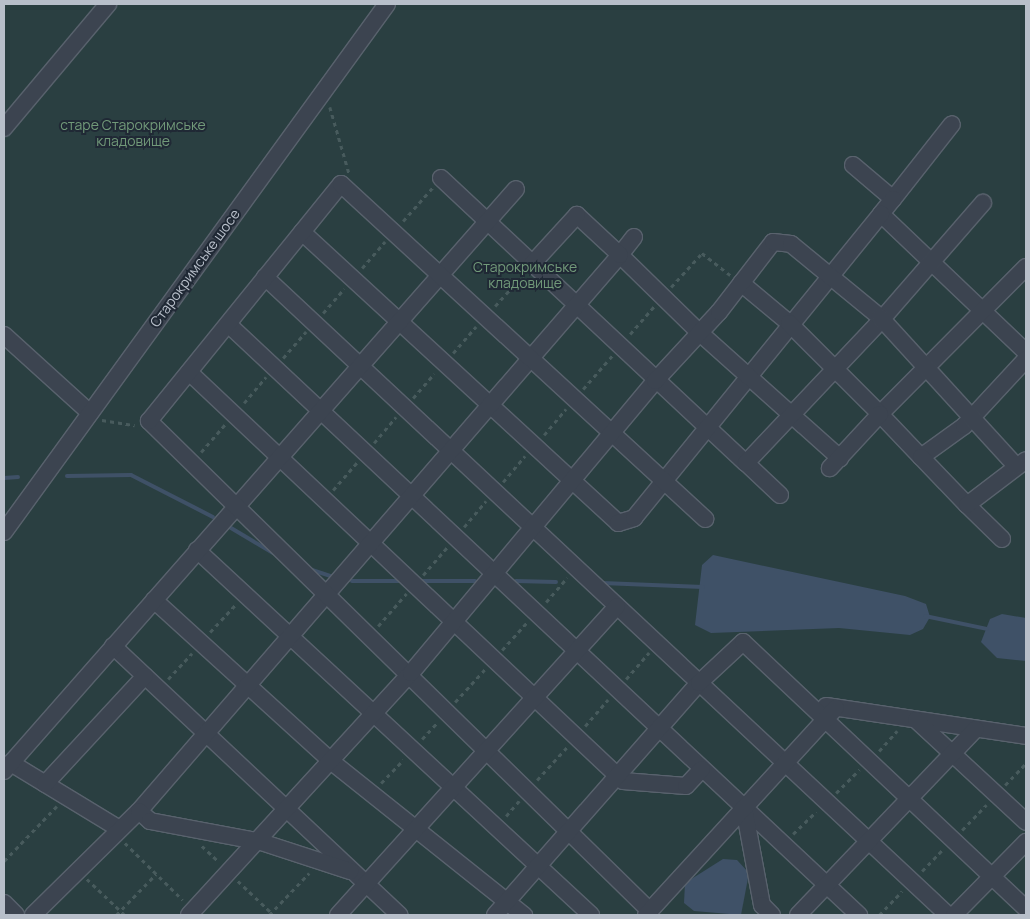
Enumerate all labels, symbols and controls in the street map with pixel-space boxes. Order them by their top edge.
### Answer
park label: старе Старокримське кладовище [60,117,206,150]
street label: Старокримське шосе [147,206,243,330]
park label: Старокримське кладовище [473,259,577,292]

